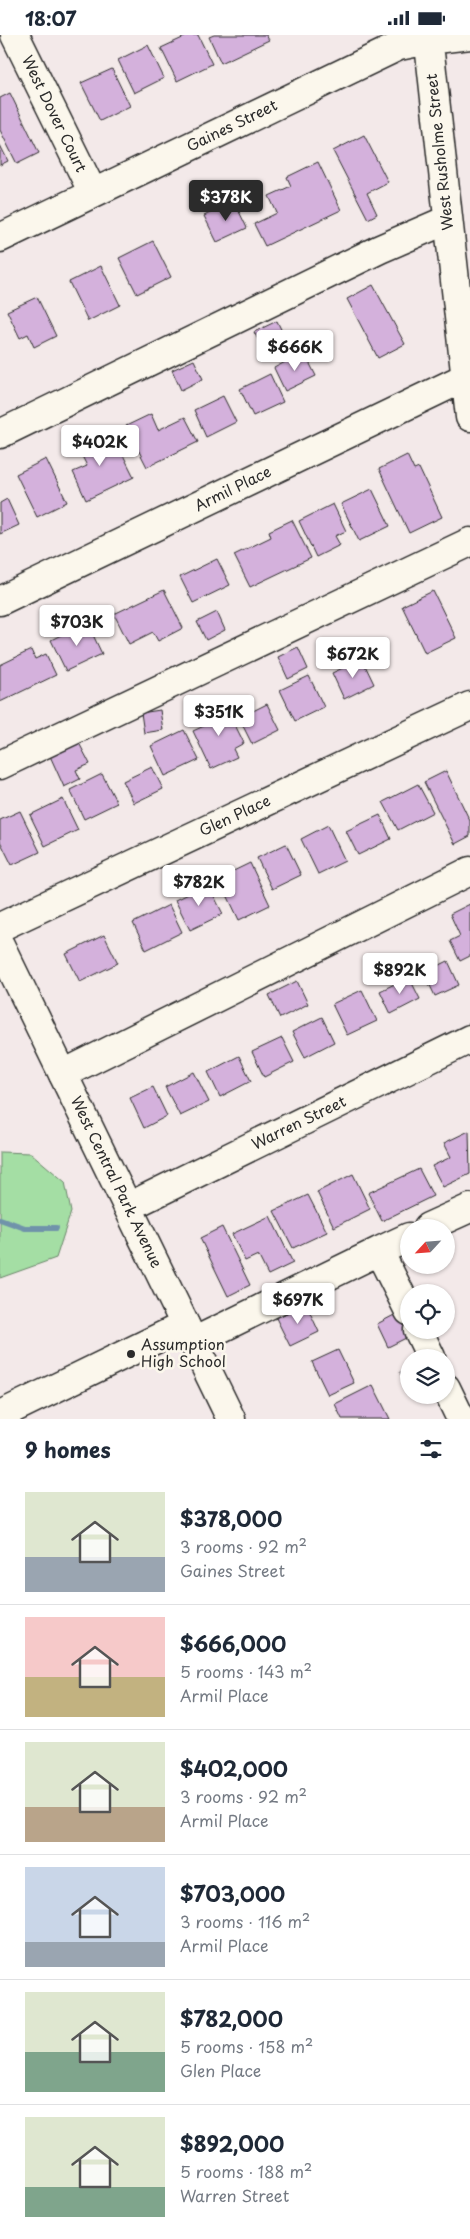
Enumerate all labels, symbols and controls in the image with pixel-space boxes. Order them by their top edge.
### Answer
text: 18:07 [25,4,76,32]
street label: West Dover Court [17,51,94,176]
street label: West Rusholme Street [419,73,458,232]
street label: Gaines Street [182,93,281,157]
pin: $378K [191,179,261,222]
text: $378K [200,184,252,208]
pin: $666K [260,329,330,372]
text: $666K [267,334,323,358]
pin: $402K [65,425,135,467]
text: $402K [72,429,128,453]
street label: Armil Place [190,459,275,516]
pin: $703K [42,605,112,647]
text: $703K [50,609,104,633]
pin: $672K [318,637,388,679]
text: $672K [327,641,379,665]
pin: $351K [184,695,254,737]
text: $351K [194,699,244,723]
street label: Glen Place [195,788,274,841]
pin: $782K [164,865,234,907]
text: $782K [173,869,225,893]
pin: $892K [365,953,435,995]
text: $892K [374,957,426,981]
street label: Warren Street [247,1089,349,1154]
street label: West Central Park Avenue [66,1092,169,1271]
north arrow [400,1219,455,1274]
map controls [400,1219,455,1404]
pin: $697K [263,1283,333,1325]
button: locate [400,1284,455,1339]
text: $697K [273,1287,323,1311]
place label: Assumption High School [141,1332,226,1372]
marker: Assumption High School [125,1348,137,1360]
button: layers [400,1349,455,1404]
text: 9 homes [25,1433,111,1465]
icon: filters [417,1435,445,1463]
text: $378,000 [180,1502,282,1534]
icon: home [65,1512,125,1572]
text: 3 rooms · 92 m² [180,1534,307,1558]
text: Gaines Street [180,1558,285,1582]
text: $666,000 [180,1627,286,1659]
icon: home [65,1637,125,1697]
text: 5 rooms · 143 m² [180,1659,312,1683]
text: Armil Place [180,1683,269,1707]
text: $402,000 [180,1752,288,1784]
icon: home [65,1762,125,1822]
text: 3 rooms · 92 m² [180,1784,307,1808]
text: Armil Place [180,1808,269,1832]
text: $703,000 [180,1877,285,1909]
icon: home [65,1887,125,1947]
text: 3 rooms · 116 m² [180,1909,310,1933]
text: Armil Place [180,1933,269,1957]
text: $782,000 [180,2002,283,2034]
icon: home [65,2012,125,2072]
text: 5 rooms · 158 m² [180,2034,313,2058]
text: Glen Place [180,2058,261,2082]
text: $892,000 [180,2127,284,2159]
icon: home [65,2137,125,2197]
text: 5 rooms · 188 m² [180,2159,312,2183]
text: Warren Street [180,2183,289,2207]

